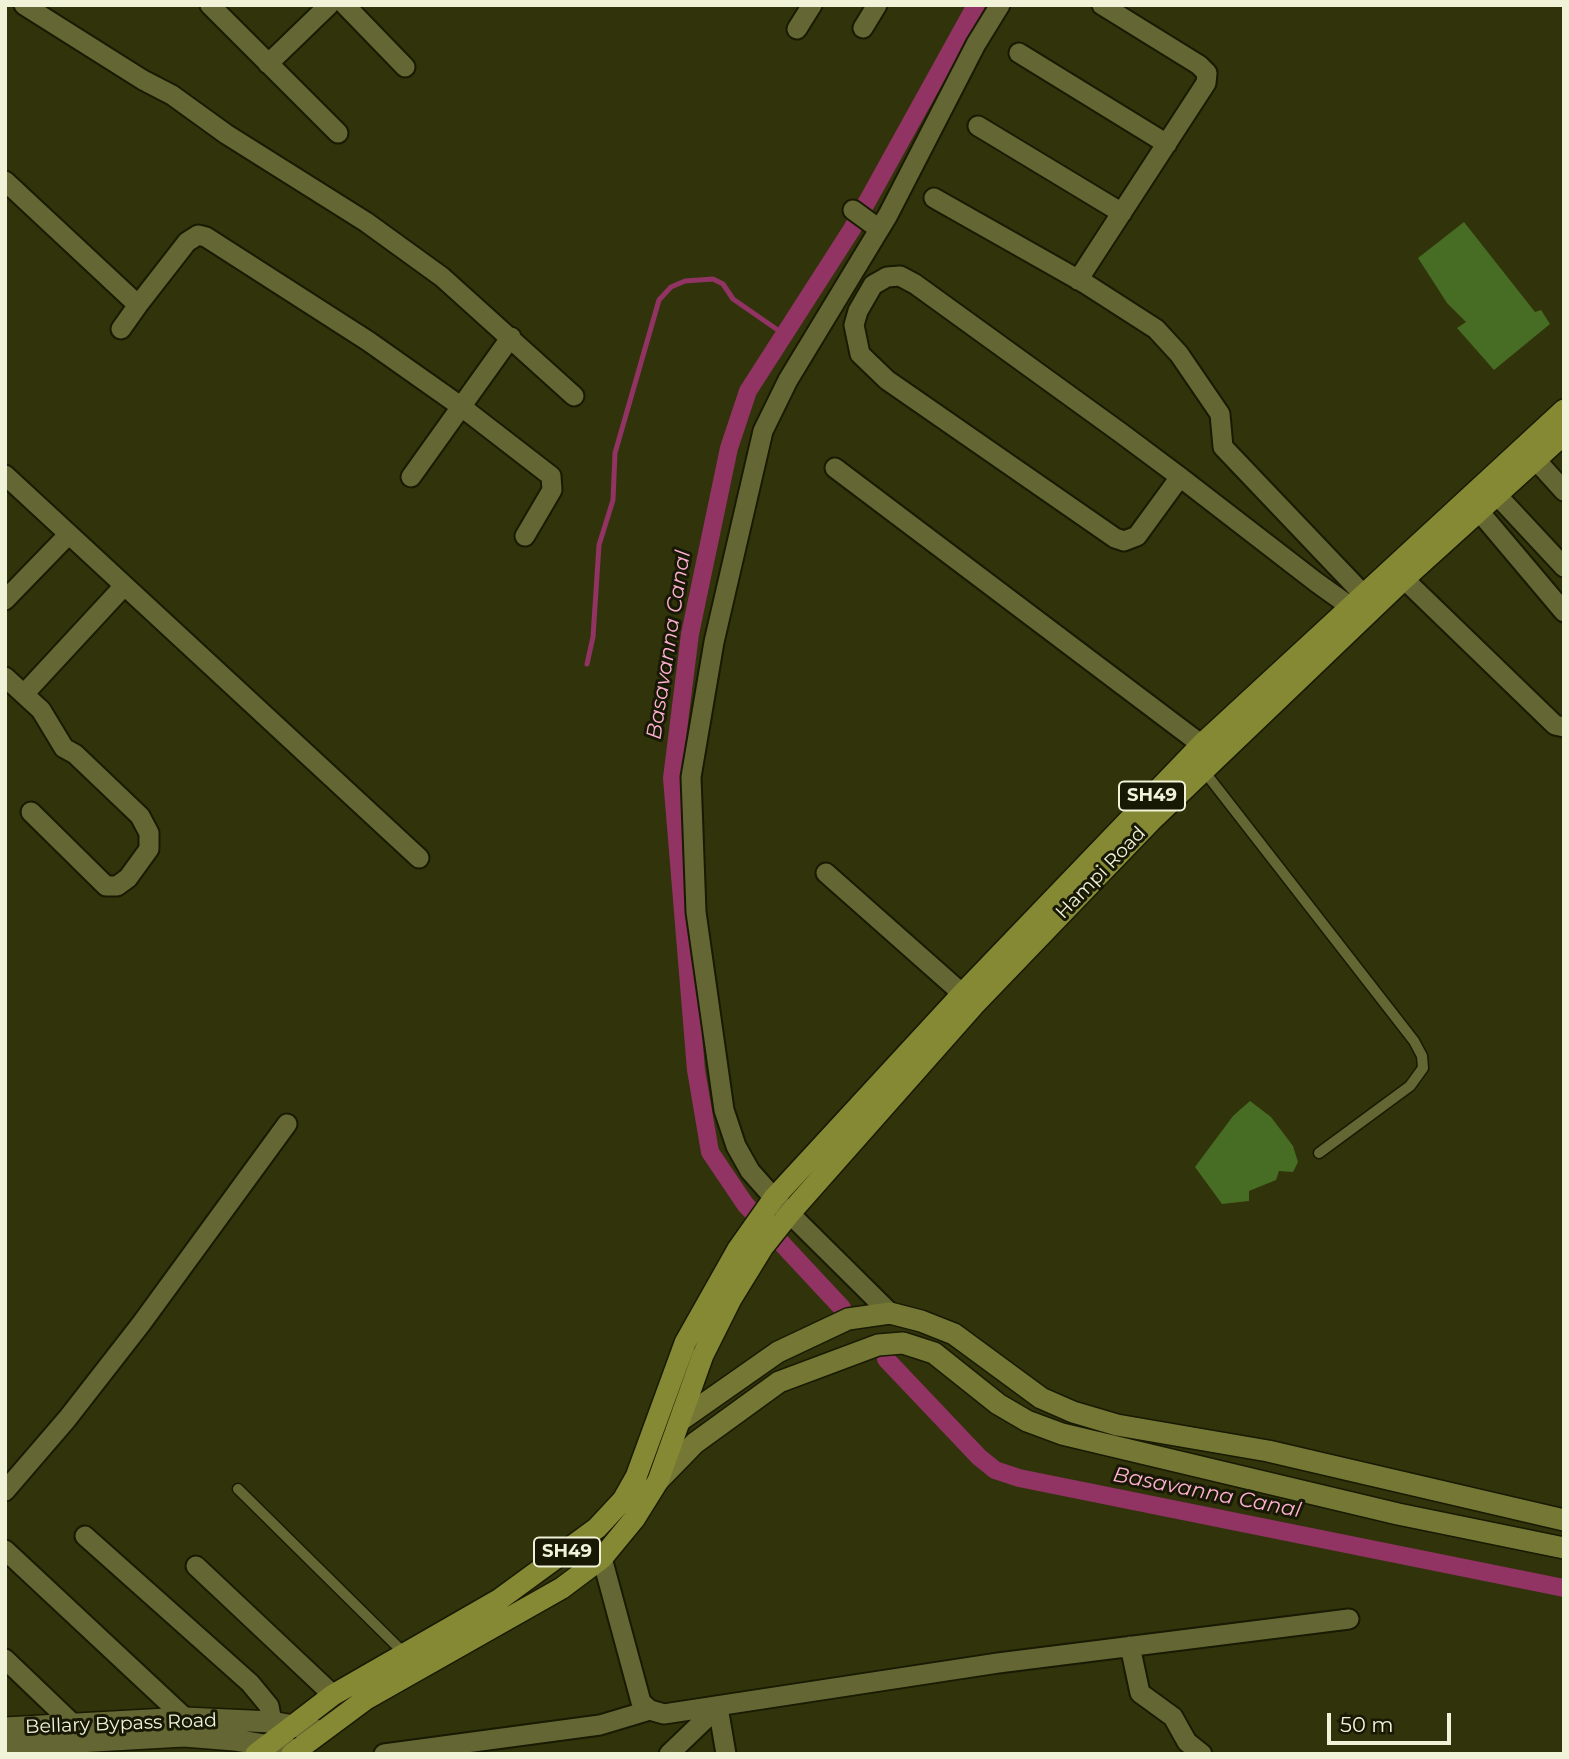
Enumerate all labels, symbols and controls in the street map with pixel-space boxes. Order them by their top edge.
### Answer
water label: Basavanna Canal [642,549,696,741]
road number: SH49 [1119,782,1185,810]
street label: Hampi Road [1051,822,1151,924]
water label: Basavanna Canal [1111,1462,1303,1524]
road number: SH49 [534,1538,600,1567]
scale bar [1331,1700,1455,1744]
street label: Bellary Bypass Road [25,1709,217,1739]
text: 50 m [1340,1712,1394,1737]

